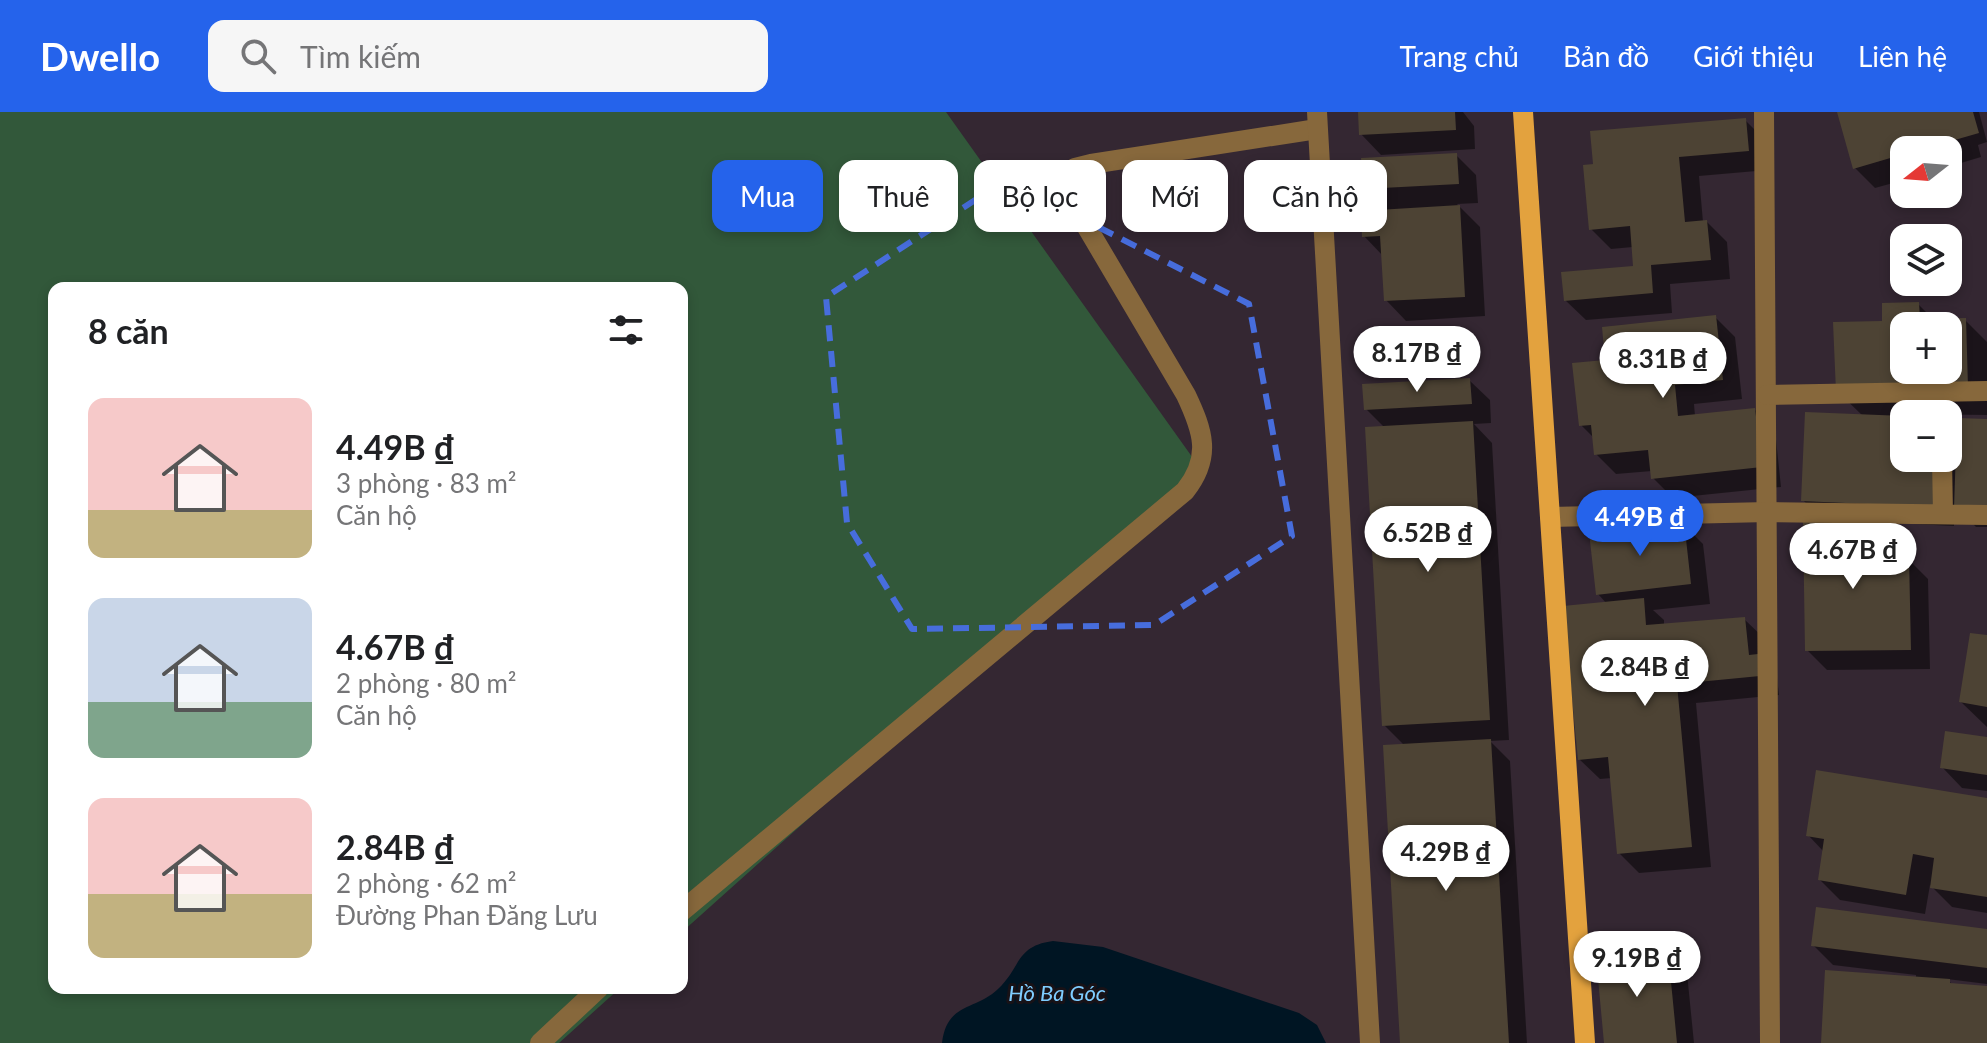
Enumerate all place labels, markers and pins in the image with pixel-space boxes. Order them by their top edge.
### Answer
pin: 8.17B ₫ [1343,326,1491,394]
pin: 8.31B ₫ [1589,332,1737,400]
pin: 4.49B ₫ [1566,490,1714,558]
pin: 6.52B ₫ [1354,506,1502,574]
pin: 4.67B ₫ [1779,523,1927,591]
pin: 2.84B ₫ [1571,640,1719,708]
pin: 4.29B ₫ [1372,825,1520,893]
pin: 9.19B ₫ [1563,931,1711,999]

